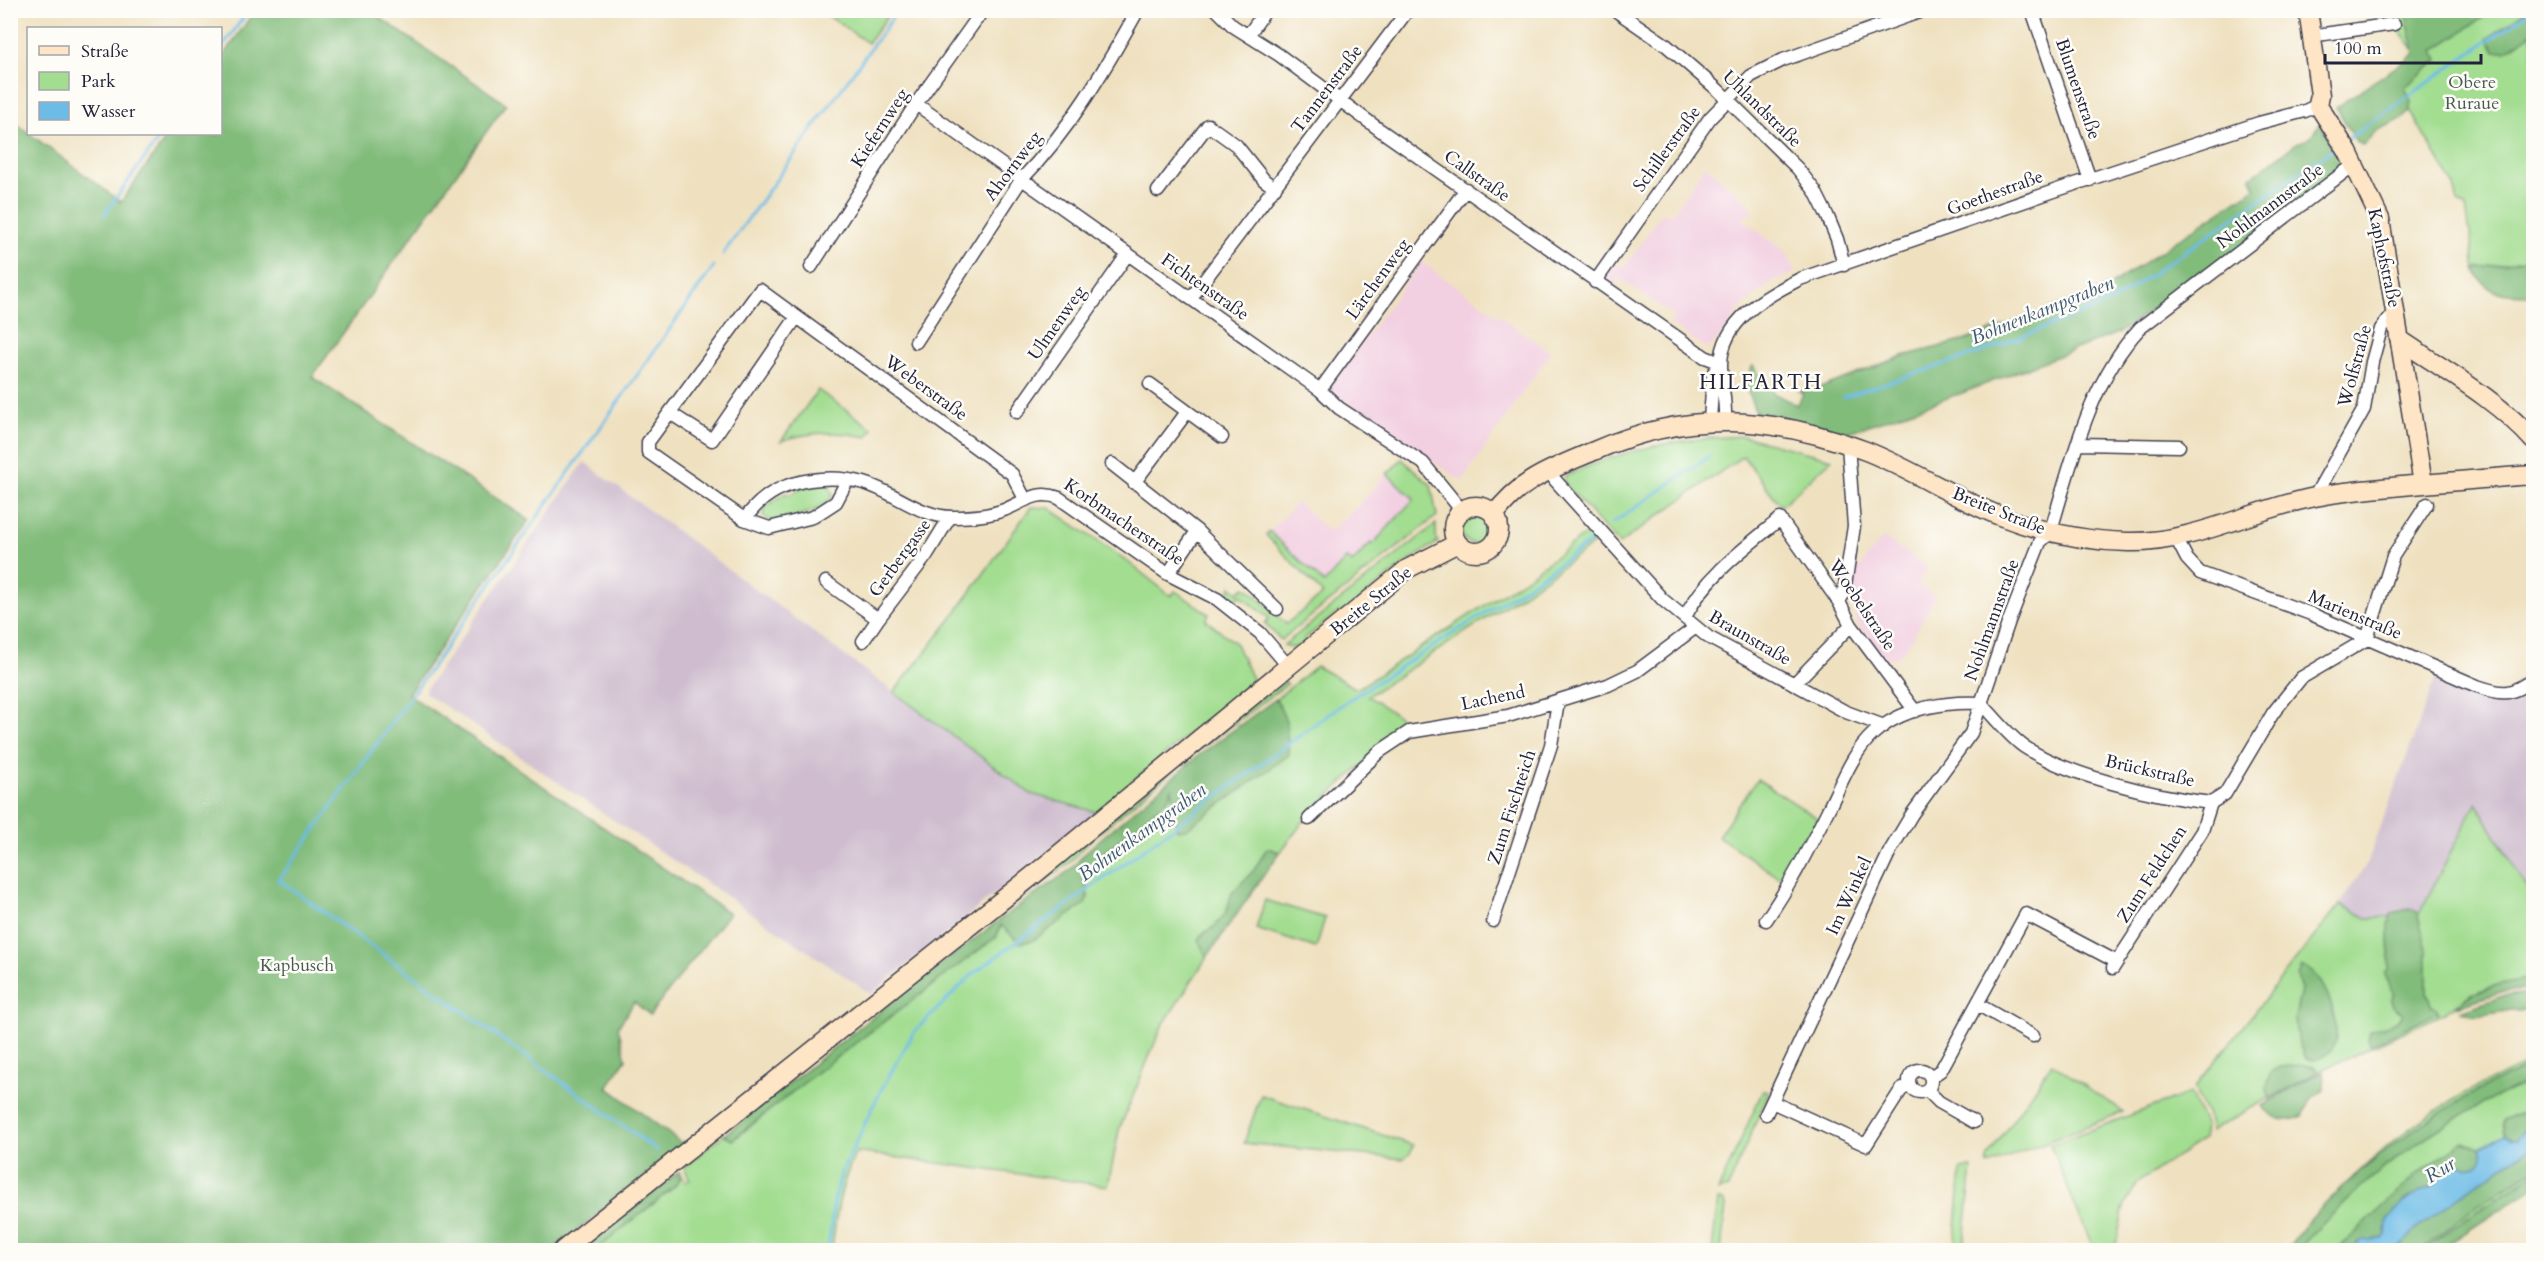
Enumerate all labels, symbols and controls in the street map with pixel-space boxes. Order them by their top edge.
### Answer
legend [27,27,222,135]
scale bar [2325,27,2481,65]
street label: Blumenstraße [2049,35,2107,143]
text: 100 m [2334,36,2382,61]
text: Straße [81,39,129,64]
street label: Tannenstraße [1285,40,1369,138]
street label: Uhlandstraße [1717,65,1807,153]
text: Park [81,69,116,94]
park label: Obere Ruraue [2445,70,2499,116]
street label: Kiefernweg [845,83,915,172]
text: Wasser [80,99,136,124]
street label: Schillerstraße [1627,101,1707,197]
street label: Ahornweg [978,125,1048,206]
street label: Callstraße [1439,144,1515,208]
street label: Nohlmannstraße [2211,158,2329,254]
street label: Goethestraße [1943,164,2047,222]
street label: Kaphofstraße [2361,206,2407,310]
street label: Lärchenweg [1340,233,1416,325]
street label: Fichtenstraße [1156,247,1254,327]
water label: Bohnenkampgraben [1966,269,2118,351]
street label: Ulmenweg [1022,280,1092,365]
street label: Wolfstraße [2332,322,2378,411]
street label: Weberstraße [878,349,973,427]
district label: HILFARTH [1699,368,1823,397]
street label: Korbmacherstraße [1059,472,1189,572]
street label: Breite Straße [1949,481,2049,541]
street label: Gerbergasse [863,514,937,602]
street label: Woebelstraße [1822,554,1902,656]
street label: Nohlmannstraße [1958,556,2026,684]
street label: Breite Straße [1325,560,1417,642]
street label: Marienstraße [2304,584,2406,646]
street label: Braunstraße [1704,604,1796,672]
street label: Lachend [1459,679,1528,717]
street label: Zum Fischteich [1482,746,1542,868]
street label: Brückstraße [2103,749,2197,793]
water label: Bohnenkampgraben [1073,776,1212,888]
street label: Zum Feldchen [2111,820,2193,928]
street label: Im Winkel [1820,852,1878,939]
park label: Kapbusch [260,953,334,978]
water label: Rur [2419,1149,2462,1190]

